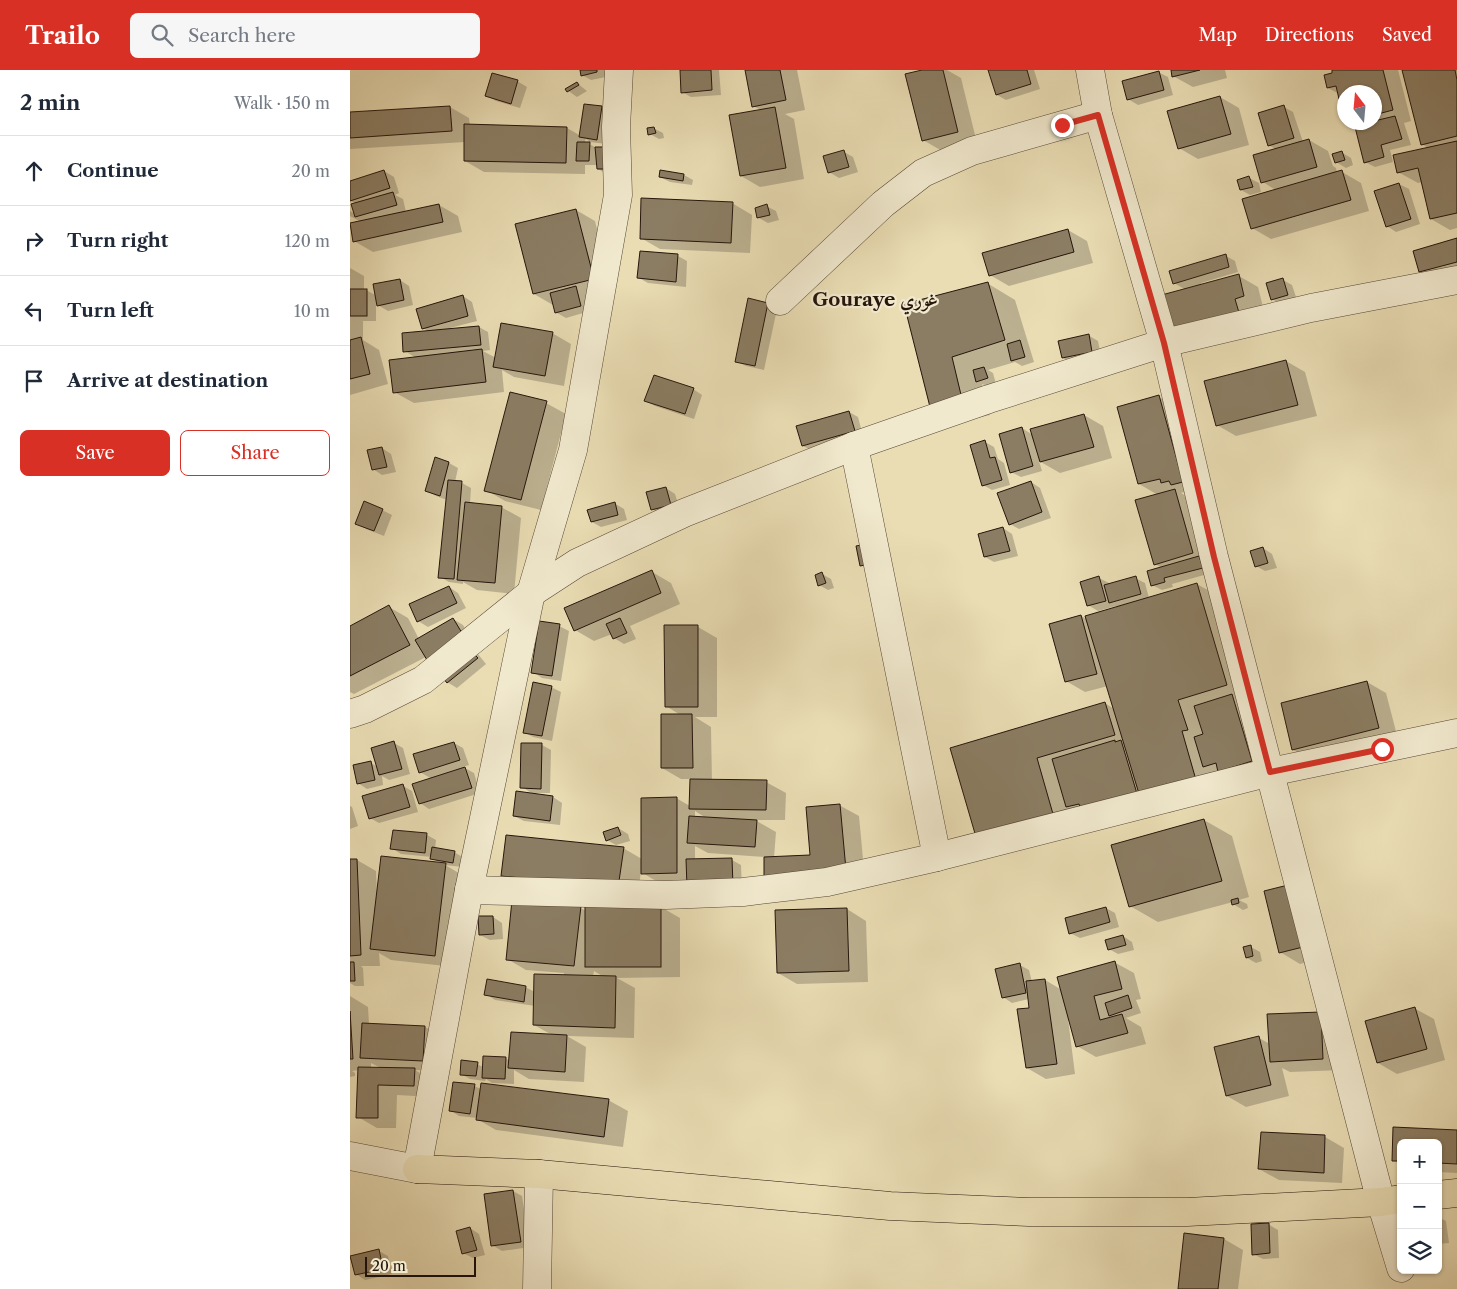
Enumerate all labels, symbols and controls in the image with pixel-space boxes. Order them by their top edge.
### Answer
search box [130,13,480,58]
text: Trailo [25,21,100,50]
icon: search [148,21,176,49]
text: Search here [188,24,296,47]
text: Map [1198,24,1237,46]
text: Directions [1265,24,1354,46]
text: Saved [1382,24,1432,46]
north arrow [1337,85,1382,130]
text: 2 min [20,90,80,115]
text: Walk · 150 m [234,93,330,113]
route end [1051,114,1074,137]
icon: ahead [20,157,48,185]
text: Continue [67,159,159,182]
text: 20 m [291,161,330,181]
icon: right [20,227,48,255]
text: Turn right [67,229,168,252]
text: 120 m [285,231,330,251]
district label: Gouraye غوري [812,288,938,315]
icon: left [20,297,48,325]
text: Turn left [67,299,154,322]
text: 10 m [294,301,330,321]
icon: arrive [20,367,48,395]
text: Arrive at destination [67,369,268,392]
button: Save [20,430,170,476]
button: Share [180,430,330,476]
route start [1371,738,1394,761]
map controls [1397,1139,1442,1274]
button: + [1397,1139,1442,1184]
button: − [1397,1184,1442,1229]
button: layers [1397,1229,1442,1274]
scale bar [365,1254,476,1277]
text: 20 m [372,1257,406,1275]

